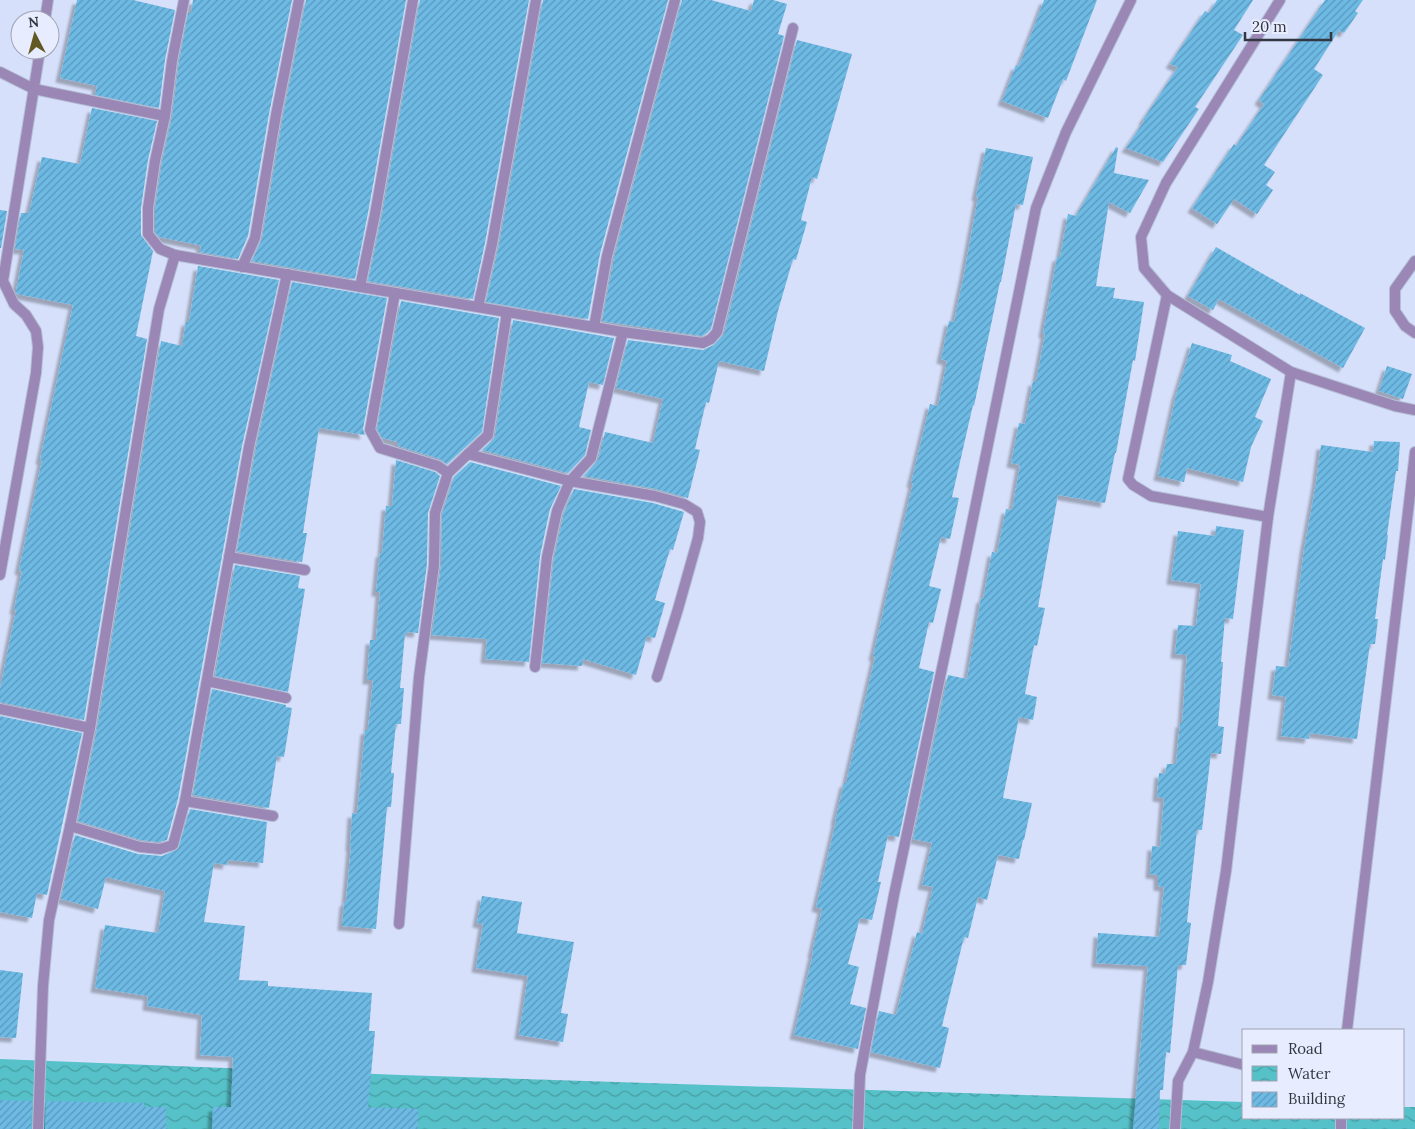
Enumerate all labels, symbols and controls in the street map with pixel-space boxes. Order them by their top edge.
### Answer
north arrow [10,10,60,60]
scale bar [1245,10,1331,42]
text: N [27,13,40,32]
text: 20 m [1252,17,1287,36]
legend [1242,1029,1405,1119]
text: Road [1288,1039,1323,1058]
text: Water [1288,1064,1331,1083]
text: Building [1288,1089,1346,1108]

